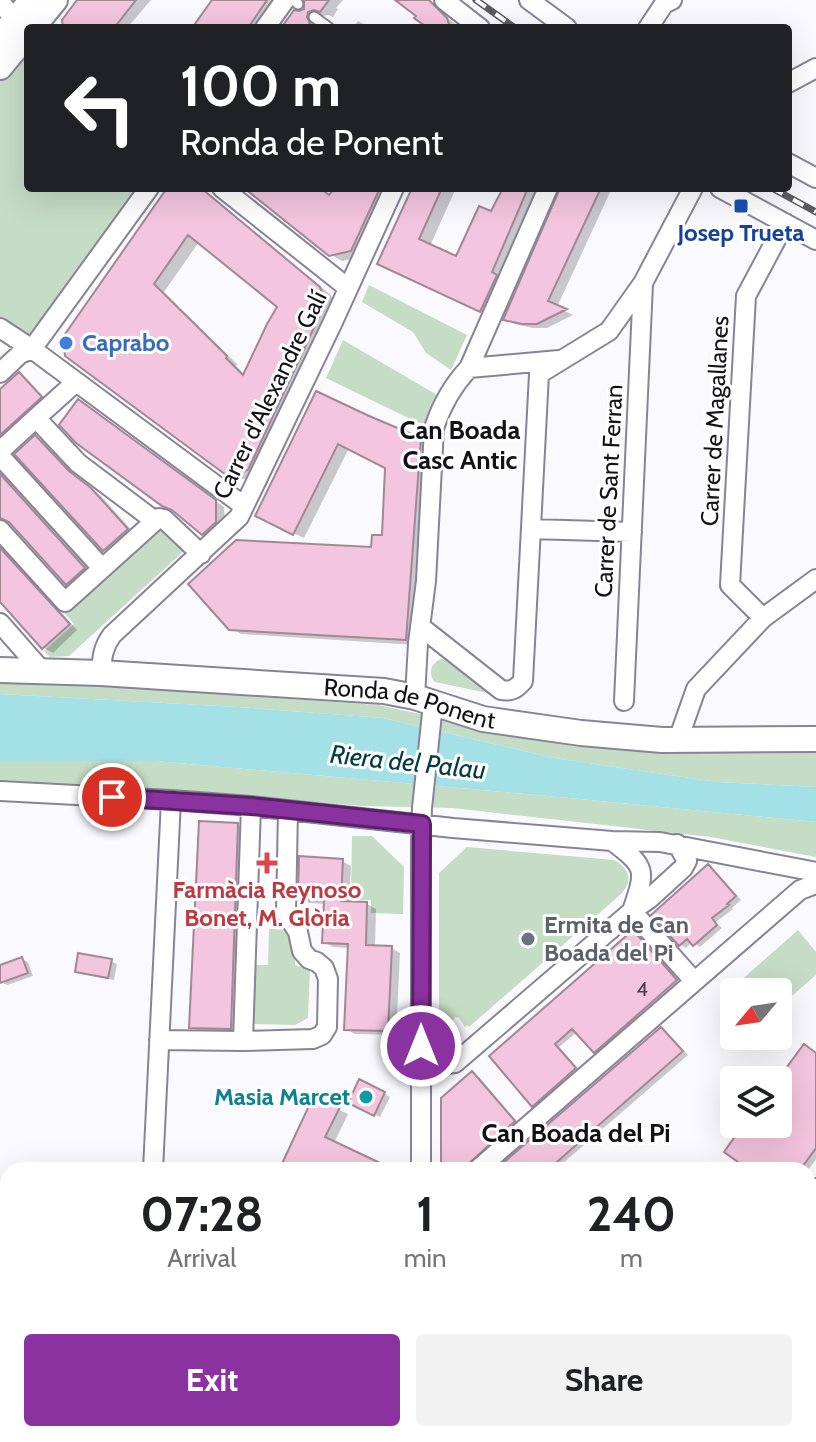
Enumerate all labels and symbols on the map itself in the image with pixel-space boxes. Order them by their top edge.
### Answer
marker: Josep Trueta [732,197,750,215]
place label: Josep Trueta [677,218,804,247]
street label: Carrer d'Alexandre Galí [207,286,333,504]
street label: Carrer de Magallanes [695,315,734,527]
place label: Caprabo [82,328,170,357]
marker: Caprabo [57,334,75,352]
street label: Carrer de Sant Ferran [588,384,629,598]
district label: Can Boada Casc Antic [400,414,520,476]
street label: Ronda de Ponent [323,672,497,735]
water label: Riera del Palau [329,738,488,786]
pin [78,763,146,831]
marker: Farmàcia Reynoso Bonet, M. Glòria [258,854,276,872]
place label: Farmàcia Reynoso Bonet, M. Glòria [173,875,362,932]
place label: Ermita de Can Boada del Pi [544,910,689,967]
marker: Ermita de Can Boada del Pi [519,930,537,948]
house number: 4 [636,977,648,1001]
north arrow [720,978,792,1050]
position arrow [379,1004,463,1088]
place label: Masia Marcet [214,1082,350,1111]
marker: Masia Marcet [357,1088,375,1106]
district label: Can Boada del Pi [481,1117,671,1149]

